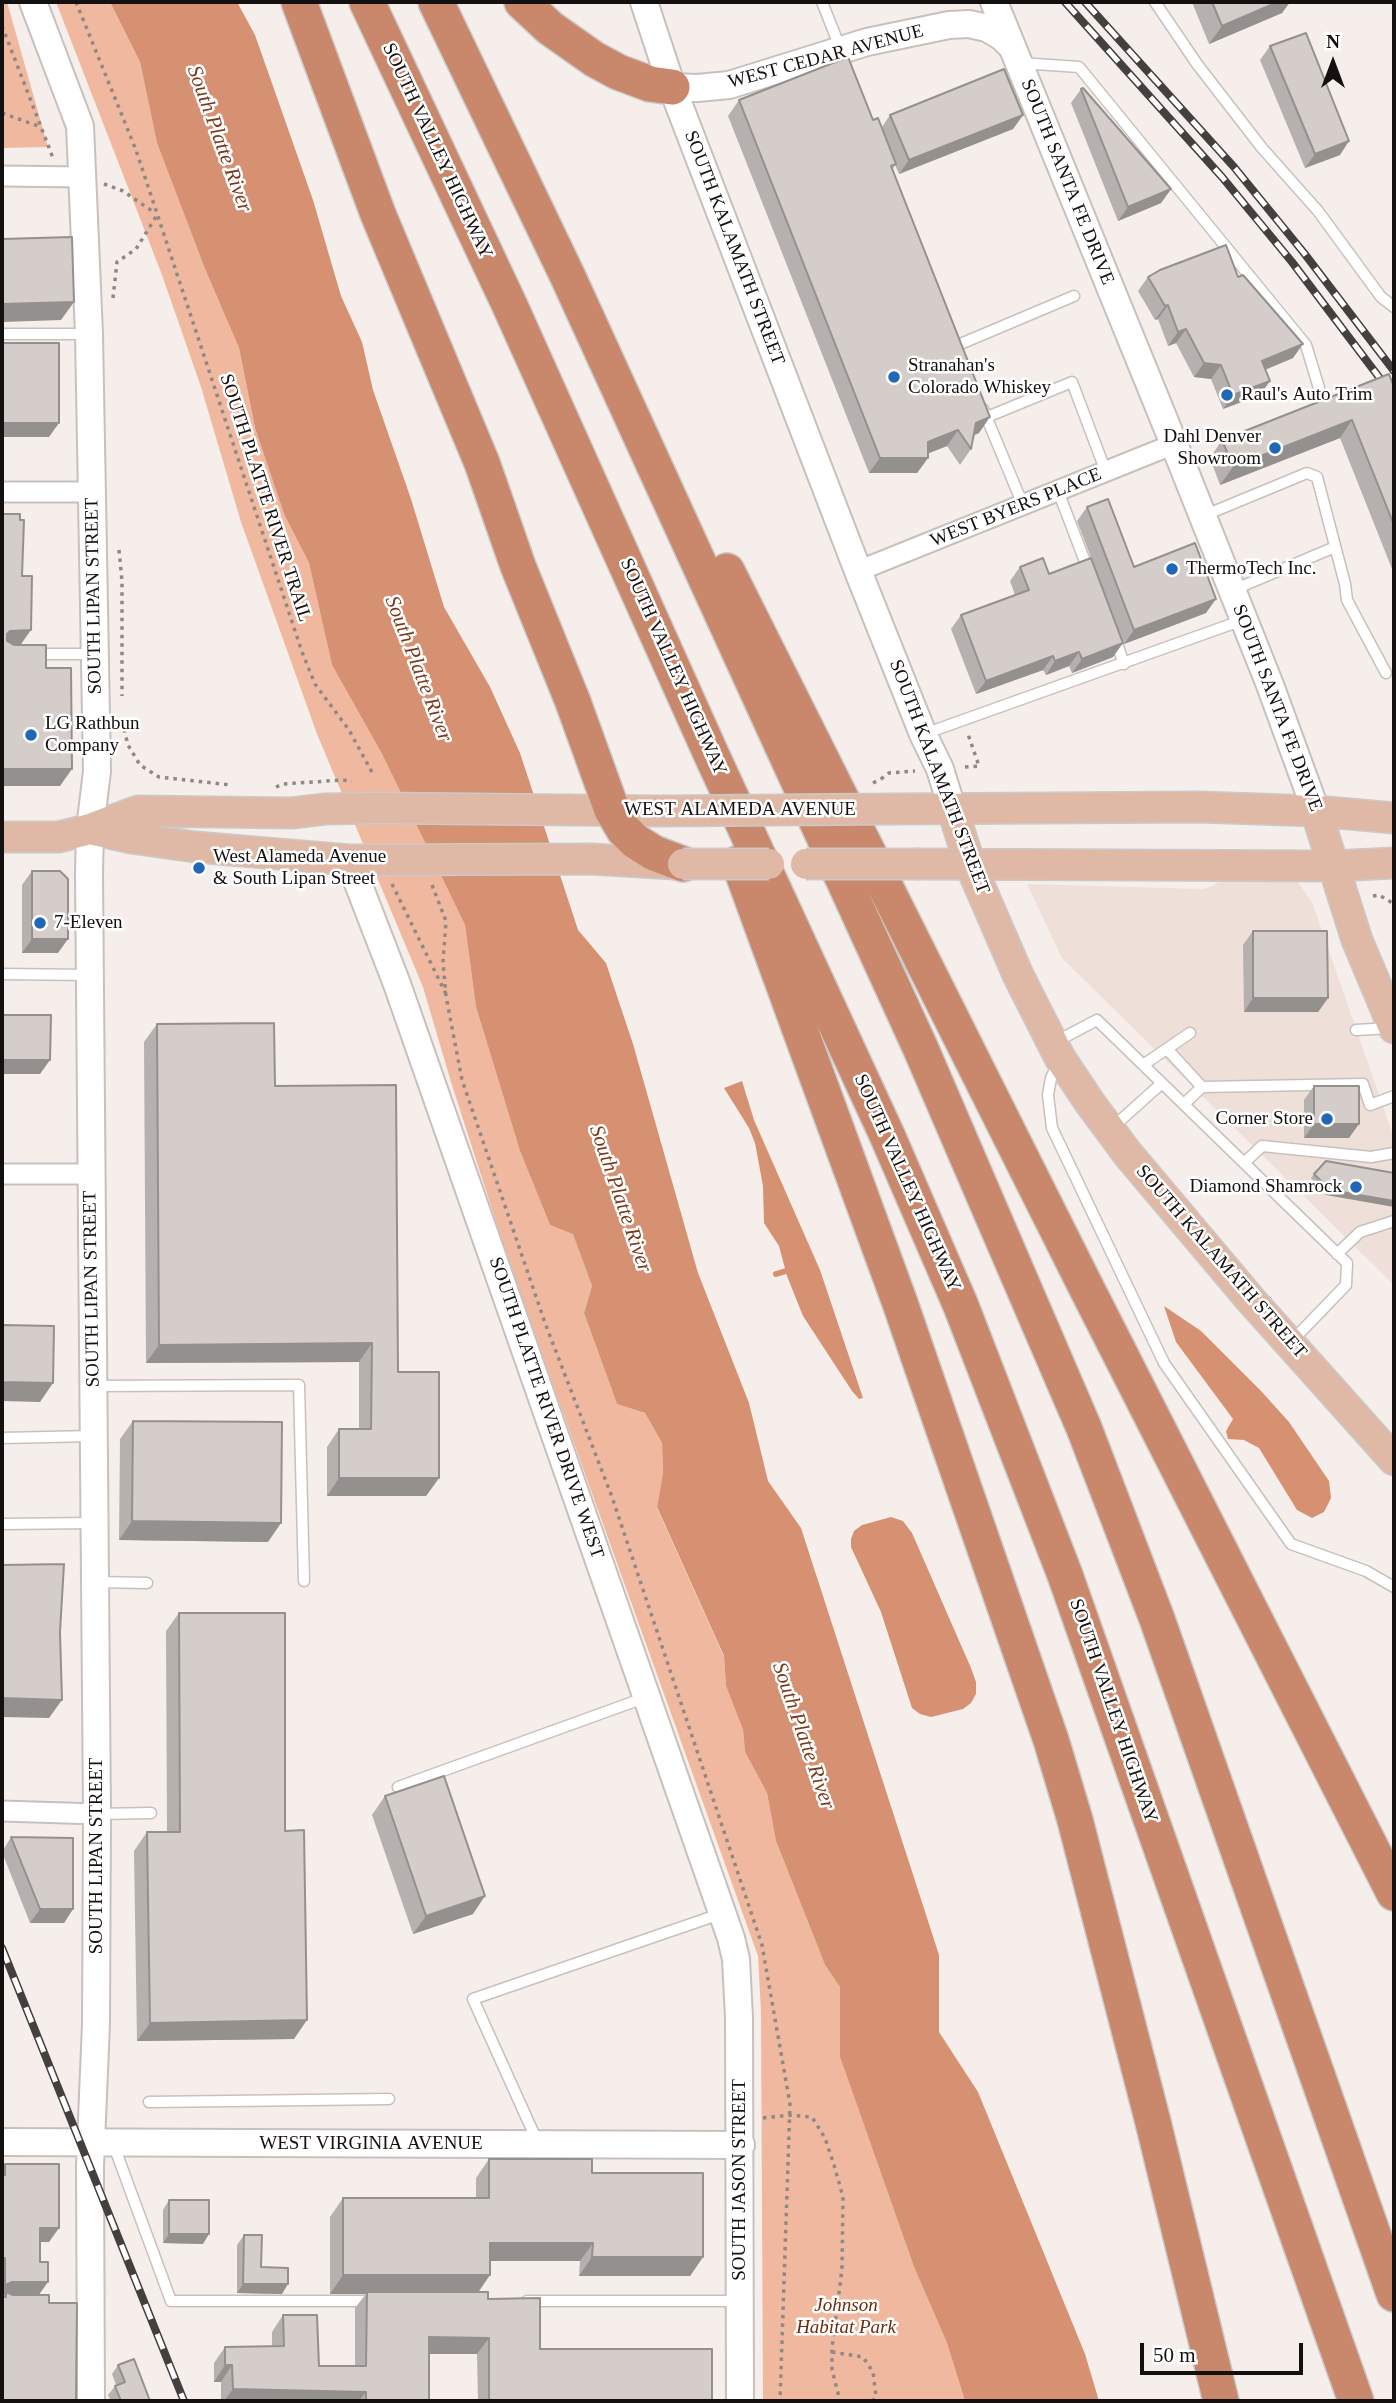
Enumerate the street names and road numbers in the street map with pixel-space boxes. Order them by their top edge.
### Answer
street label: WEST CEDAR AVENUE [726,20,926,94]
street label: SOUTH VALLEY HIGHWAY [377,40,497,262]
street label: SOUTH SANTA FE DRIVE [1015,76,1119,288]
street label: SOUTH KALAMATH STREET [679,128,789,368]
street label: SOUTH PLATTE RIVER TRAIL [214,371,316,625]
street label: WEST BYERS PLACE [927,463,1105,553]
street label: SOUTH LIPAN STREET [81,497,107,695]
street label: SOUTH VALLEY HIGHWAY [615,555,731,779]
street label: SOUTH SANTA FE DRIVE [1227,601,1327,815]
street label: SOUTH KALAMATH STREET [884,657,994,897]
street label: WEST ALAMEDA AVENUE [624,799,856,821]
street label: SOUTH VALLEY HIGHWAY [849,1071,965,1295]
street label: SOUTH KALAMATH STREET [1131,1161,1311,1363]
street label: SOUTH LIPAN STREET [79,1190,105,1388]
street label: SOUTH PLATTE RIVER DRIVE WEST [484,1254,608,1562]
street label: SOUTH VALLEY HIGHWAY [1064,1596,1162,1826]
street label: SOUTH LIPAN STREET [86,1758,108,1954]
street label: SOUTH JASON STREET [729,2079,751,2281]
street label: WEST VIRGINIA AVENUE [259,2133,483,2155]

